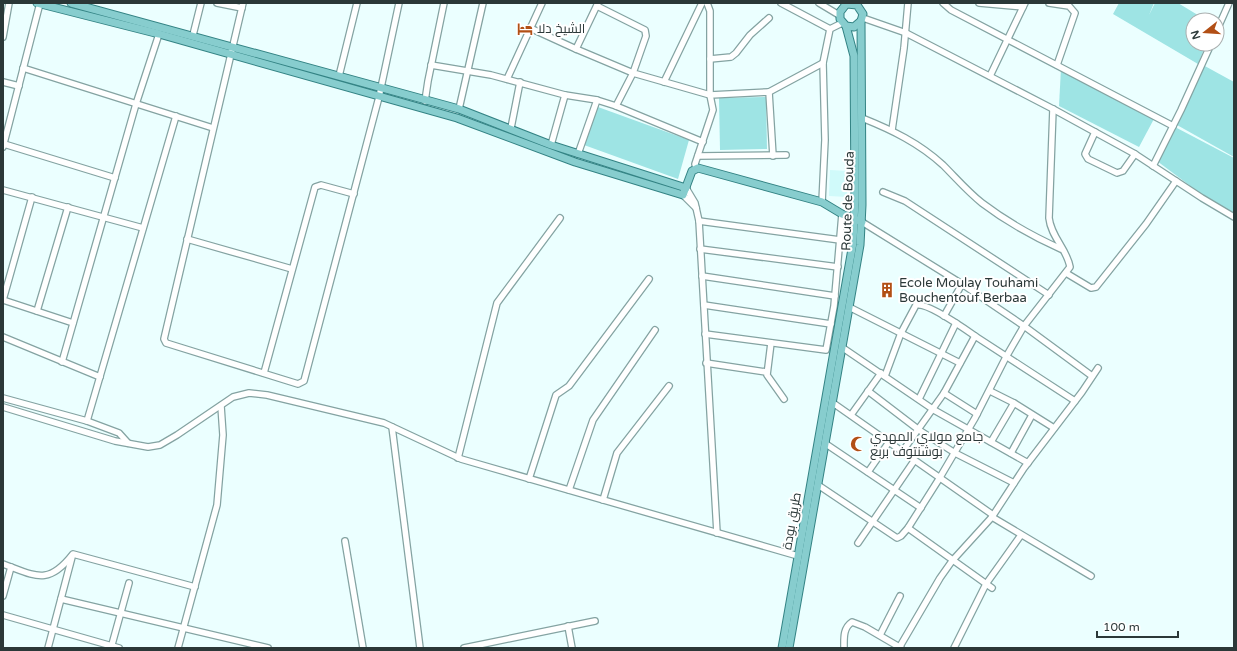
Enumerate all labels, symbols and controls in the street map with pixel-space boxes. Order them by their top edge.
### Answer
north arrow [1185,12,1225,52]
hotel icon: الشيخ دلا [516,20,534,38]
place label: الشيخ دلا [537,21,585,37]
text: N [1188,29,1203,41]
street label: Route de Bouda [838,151,858,251]
place label: Ecole Moulay Touhami Bouchentouf Berbaa [899,275,1038,306]
building icon: Ecole Moulay Touhami Bouchentouf Berbaa [878,281,896,299]
place label: جامع مولاي المهدي بوشنتوف بربع [870,429,983,460]
mosque icon: جامع مولاي المهدي بوشنتوف بربع [849,435,867,453]
street label: طريق بودة [779,491,805,551]
scale bar [1097,613,1178,639]
text: 100 m [1103,620,1140,634]

